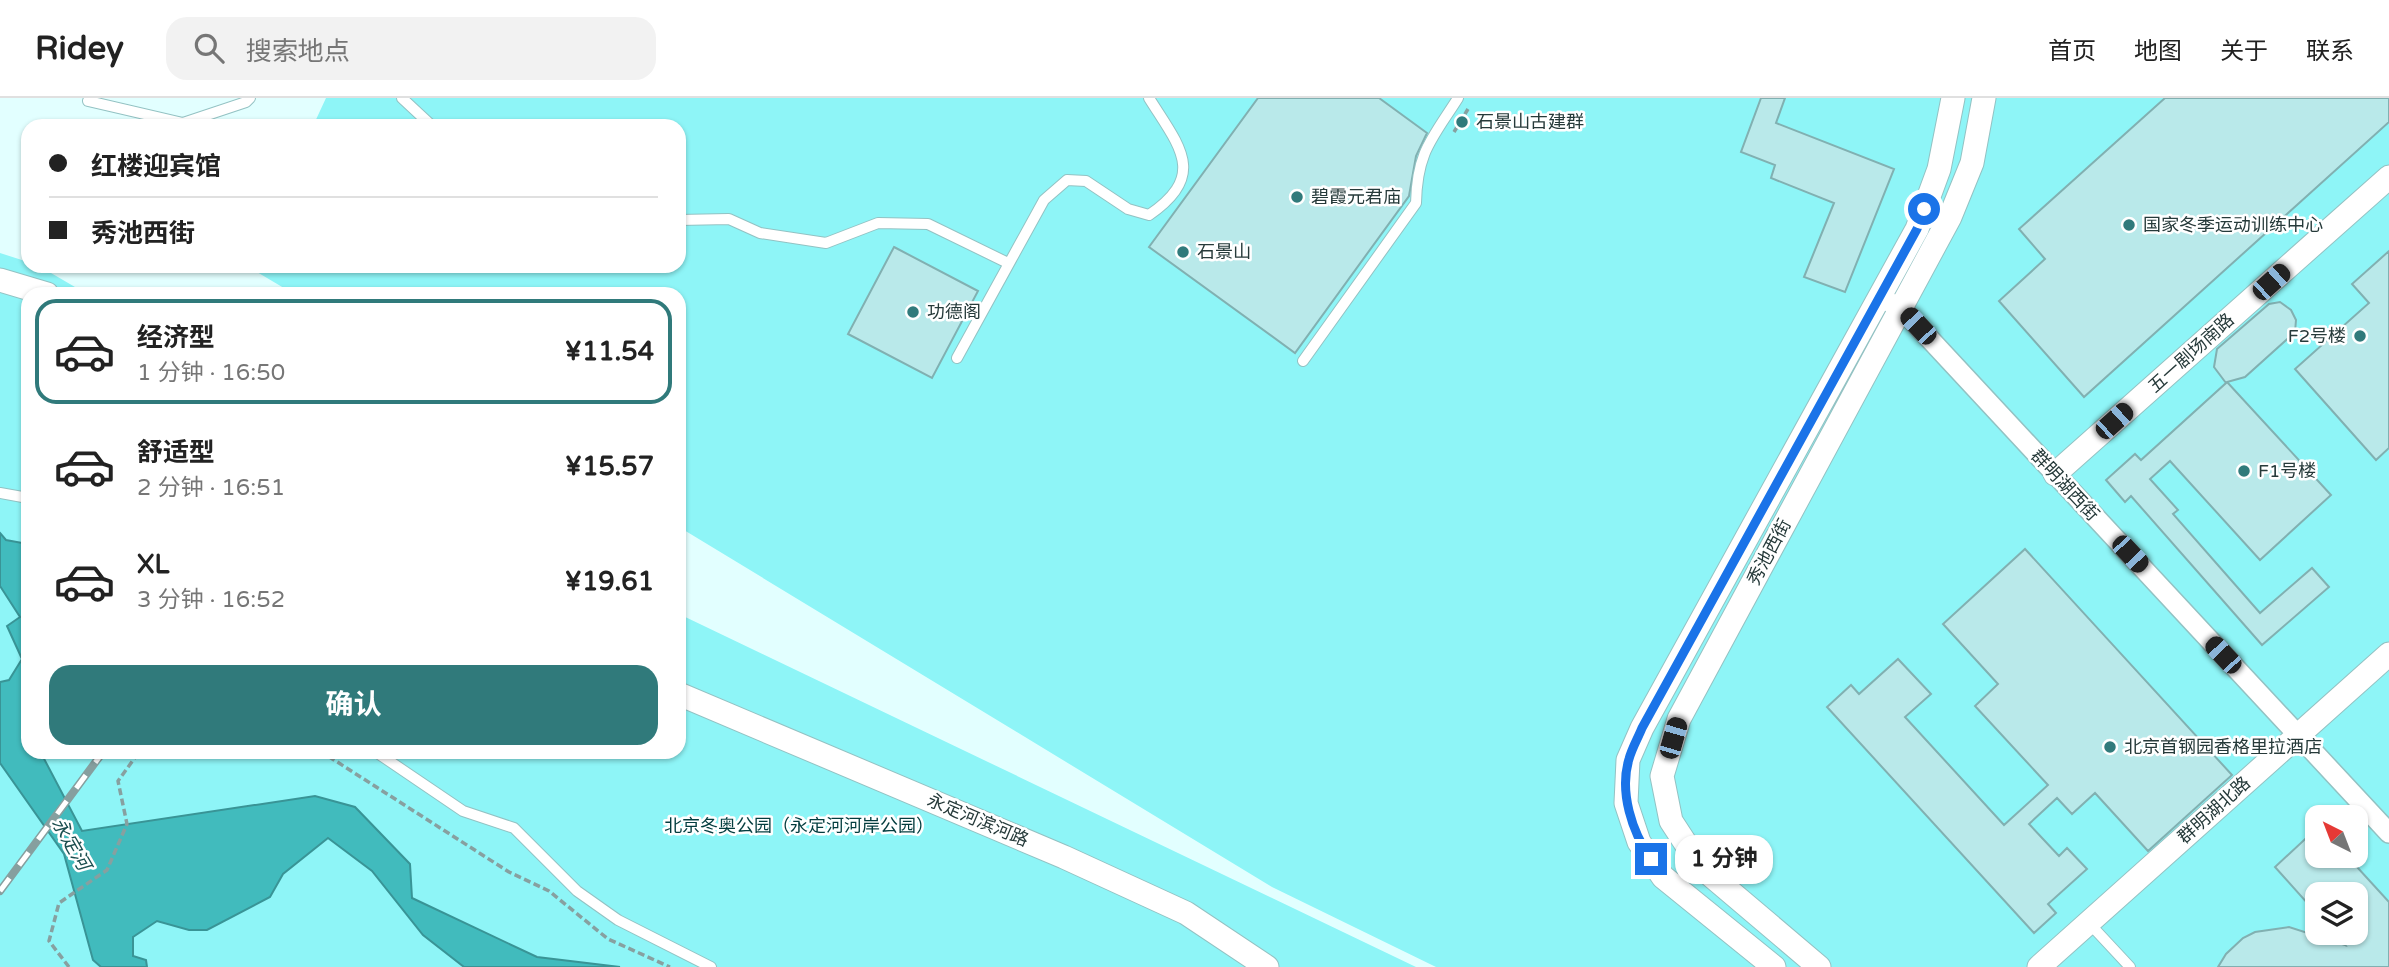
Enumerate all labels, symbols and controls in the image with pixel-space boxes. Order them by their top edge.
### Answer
search box [166,17,656,80]
text: Ridey [35,29,124,68]
icon: search [190,29,228,67]
text: 搜索地点 [246,36,350,67]
text: 首页 [2048,37,2096,66]
text: 地图 [2134,37,2182,66]
text: 关于 [2220,37,2268,66]
text: 联系 [2306,37,2354,66]
place label: 石景山古建群 [1476,111,1584,133]
marker: 石景山古建群 [1454,114,1470,130]
text: 红楼迎宾馆 [91,151,221,182]
place label: 碧霞元君庙 [1311,186,1401,208]
marker: 碧霞元君庙 [1289,189,1305,205]
route start [1908,193,1940,225]
place label: 国家冬季运动训练中心 [2143,214,2323,236]
marker: 国家冬季运动训练中心 [2121,217,2137,233]
text: 秀池西街 [91,218,195,249]
place label: 石景山 [1197,241,1251,263]
marker: 石景山 [1175,244,1191,260]
car [2249,260,2294,304]
place label: 功德阁 [927,301,981,323]
car [1896,303,1941,349]
marker: 功德阁 [905,304,921,320]
street label: 五一剧场南路 [2144,309,2238,397]
icon: car [53,320,116,383]
text: 经济型 [137,322,215,353]
place label: F2号楼 [2288,325,2346,347]
marker: F2号楼 [2352,328,2368,344]
text: ¥11.54 [565,336,654,367]
text: 1 分钟 · 16:50 [137,359,285,387]
car [2092,399,2137,443]
icon: car [53,435,116,498]
text: 舒适型 [137,437,215,468]
street label: 群明湖西街 [2026,445,2104,525]
text: ¥15.57 [565,451,654,482]
place label: F1号楼 [2258,460,2316,482]
marker: F1号楼 [2236,463,2252,479]
text: 2 分钟 · 16:51 [137,474,285,502]
street label: 秀池西街 [1742,515,1796,589]
car [2108,531,2153,577]
text: XL [137,549,169,580]
icon: car [53,550,116,613]
text: ¥19.61 [565,566,654,597]
text: 3 分钟 · 16:52 [137,586,285,614]
car [2201,632,2246,678]
button: 确认 [49,665,658,745]
car [1658,715,1689,761]
place label: 北京首钢园香格里拉酒店 [2124,736,2322,758]
marker: 北京首钢园香格里拉酒店 [2102,739,2118,755]
street label: 群明湖北路 [2173,772,2255,848]
street label: 永定河滨河路 [924,789,1032,851]
north arrow [2305,805,2368,868]
map controls [2305,805,2368,945]
water label: 永定河 [47,814,97,878]
park label: 北京冬奥公园（永定河河岸公园） [664,815,934,837]
callout: 1 分钟 [1676,834,1774,884]
route end [1635,843,1667,875]
text: 1 分钟 [1691,845,1757,873]
button: layers [2305,882,2368,945]

